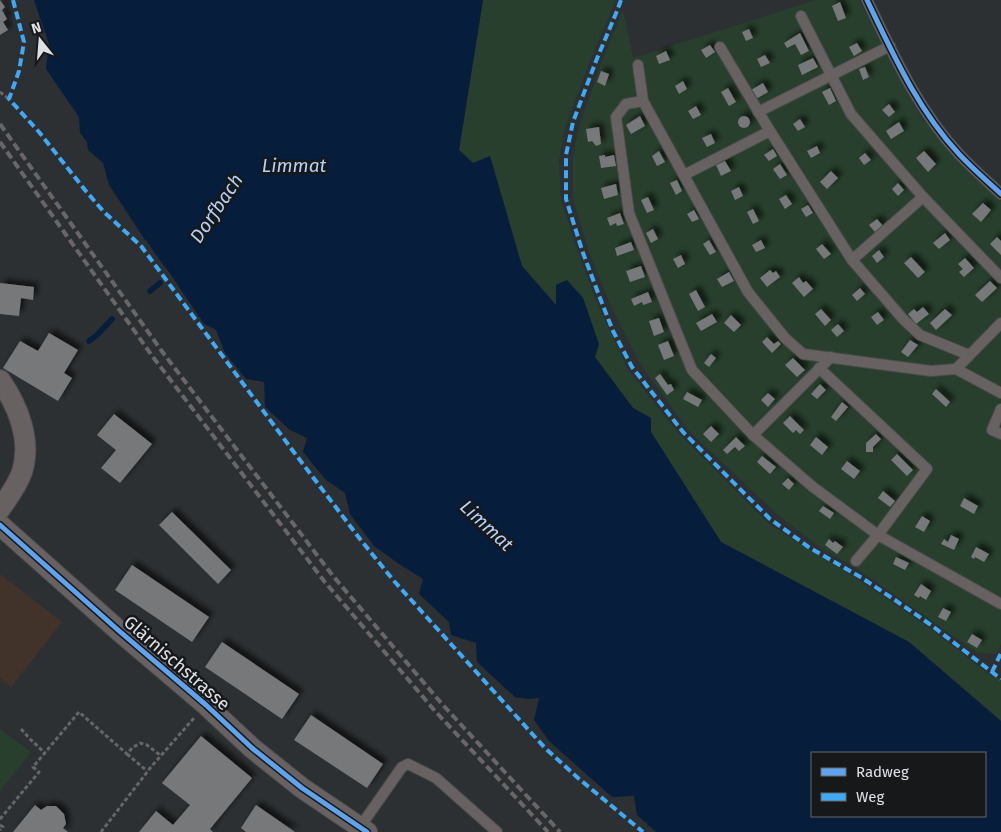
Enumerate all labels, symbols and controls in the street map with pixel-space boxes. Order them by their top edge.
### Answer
north arrow [15,15,65,65]
text: N [29,19,43,38]
water label: Limmat [262,154,326,177]
water label: Dorfbach [185,169,248,247]
water label: Limmat [455,495,518,556]
street label: Glärnischstrasse [119,611,235,715]
legend [811,752,986,817]
text: Radweg [856,763,909,781]
text: Weg [856,788,884,806]

